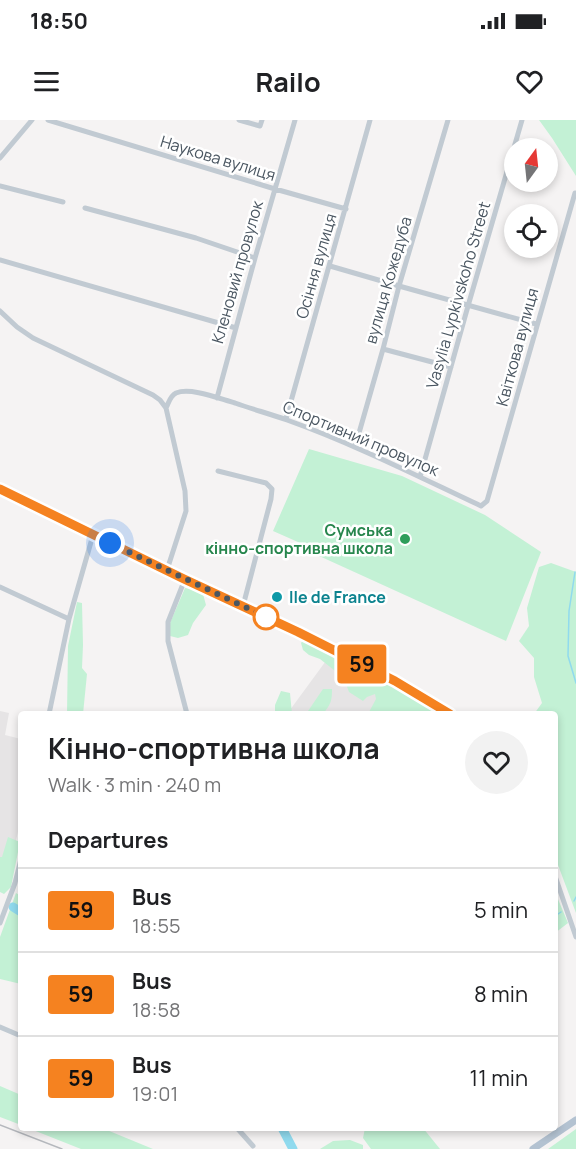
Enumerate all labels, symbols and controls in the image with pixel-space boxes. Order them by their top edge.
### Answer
text: 18:50 [30,6,88,36]
text: Railo [255,63,321,100]
icon: menu [30,65,63,98]
icon: heart [513,65,546,98]
street label: Наукова вулиця [158,130,278,186]
north arrow [504,138,558,192]
map controls [504,138,558,258]
street label: Кленовий провулок [206,197,268,346]
street label: Vasylia Lypkivskoho Street [421,199,495,391]
button: locate [504,204,558,258]
street label: Осіння вулиця [290,211,342,321]
street label: вулиця Кожедуба [359,214,417,346]
street label: Квіткова вулиця [491,285,543,409]
street label: Спортивний провулок [280,395,443,481]
place label: Сумська кінно-спортивна школа [205,519,393,559]
your location [95,528,125,558]
marker: Сумська кінно-спортивна школа [398,532,412,546]
place label: Ile de France [289,586,386,608]
marker: Ile de France [270,590,284,604]
unlabelled marker [253,604,279,630]
line badge: 59 [335,644,389,684]
text: 59 [349,650,375,678]
text: Кінно-спортивна школа [48,729,380,767]
button: heart [465,731,528,794]
text: Walk · 3 min · 240 m [48,771,221,798]
text: Departures [48,825,168,855]
text: Bus [132,882,172,912]
text: 5 min [474,895,528,925]
text: 59 [68,896,94,924]
text: 18:55 [132,912,181,939]
text: Bus [132,966,172,996]
text: 8 min [474,979,528,1009]
text: 59 [68,980,94,1008]
text: 18:58 [132,996,181,1023]
text: Bus [132,1050,172,1080]
text: 11 min [470,1063,528,1093]
text: 59 [68,1064,94,1092]
text: 19:01 [132,1080,178,1107]

